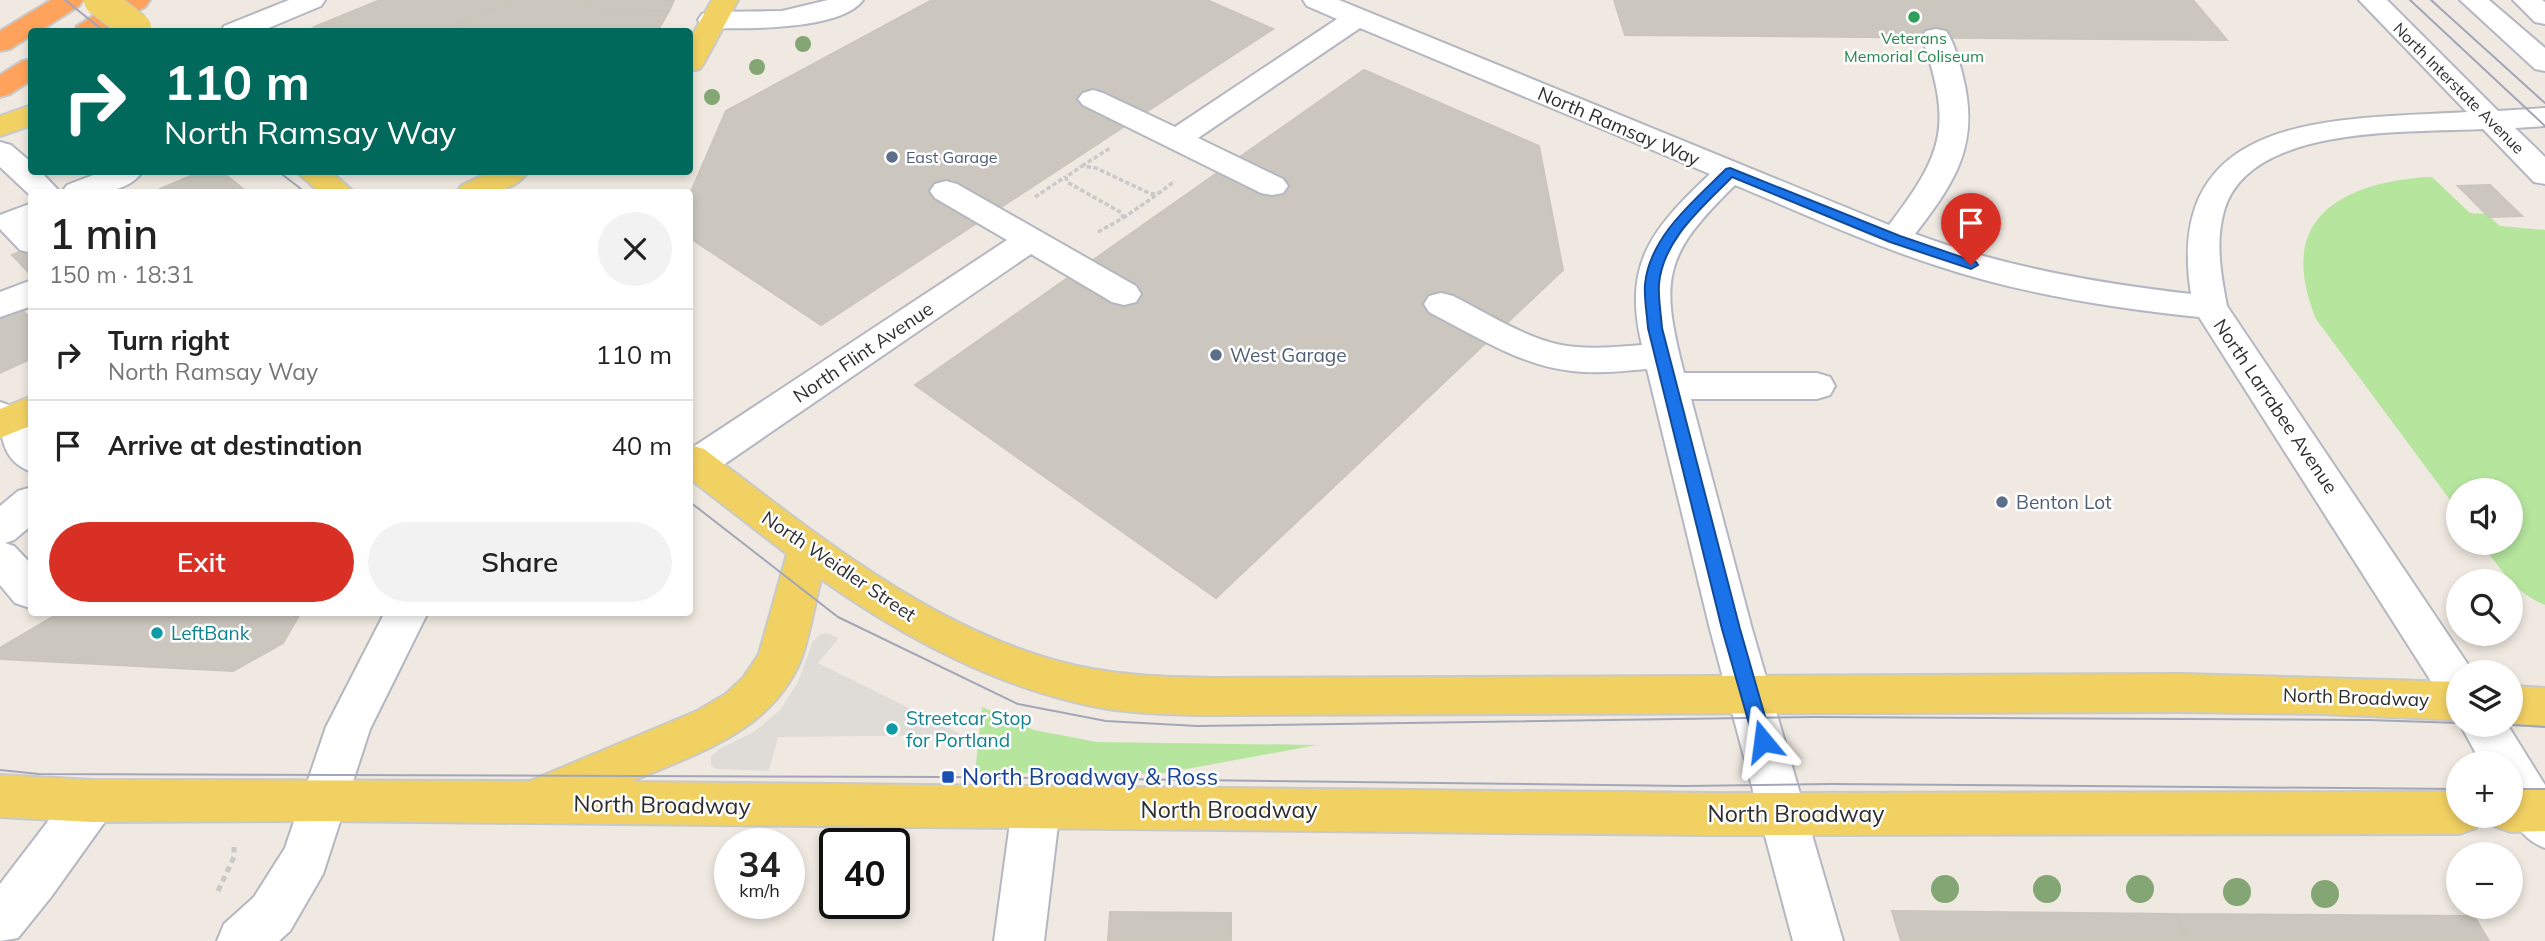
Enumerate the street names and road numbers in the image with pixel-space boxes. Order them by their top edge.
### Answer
street label: North Interstate Avenue [2389,18,2529,158]
street label: North Ramsay Way [1534,81,1704,171]
street label: North Flint Avenue [788,296,938,408]
street label: North Larrabee Avenue [2209,314,2343,498]
street label: North Weidler Street [757,506,921,627]
street label: North Broadway [2283,682,2429,712]
street label: North Broadway [573,788,751,821]
street label: North Broadway [1140,795,1318,824]
street label: North Broadway [1707,799,1885,828]

